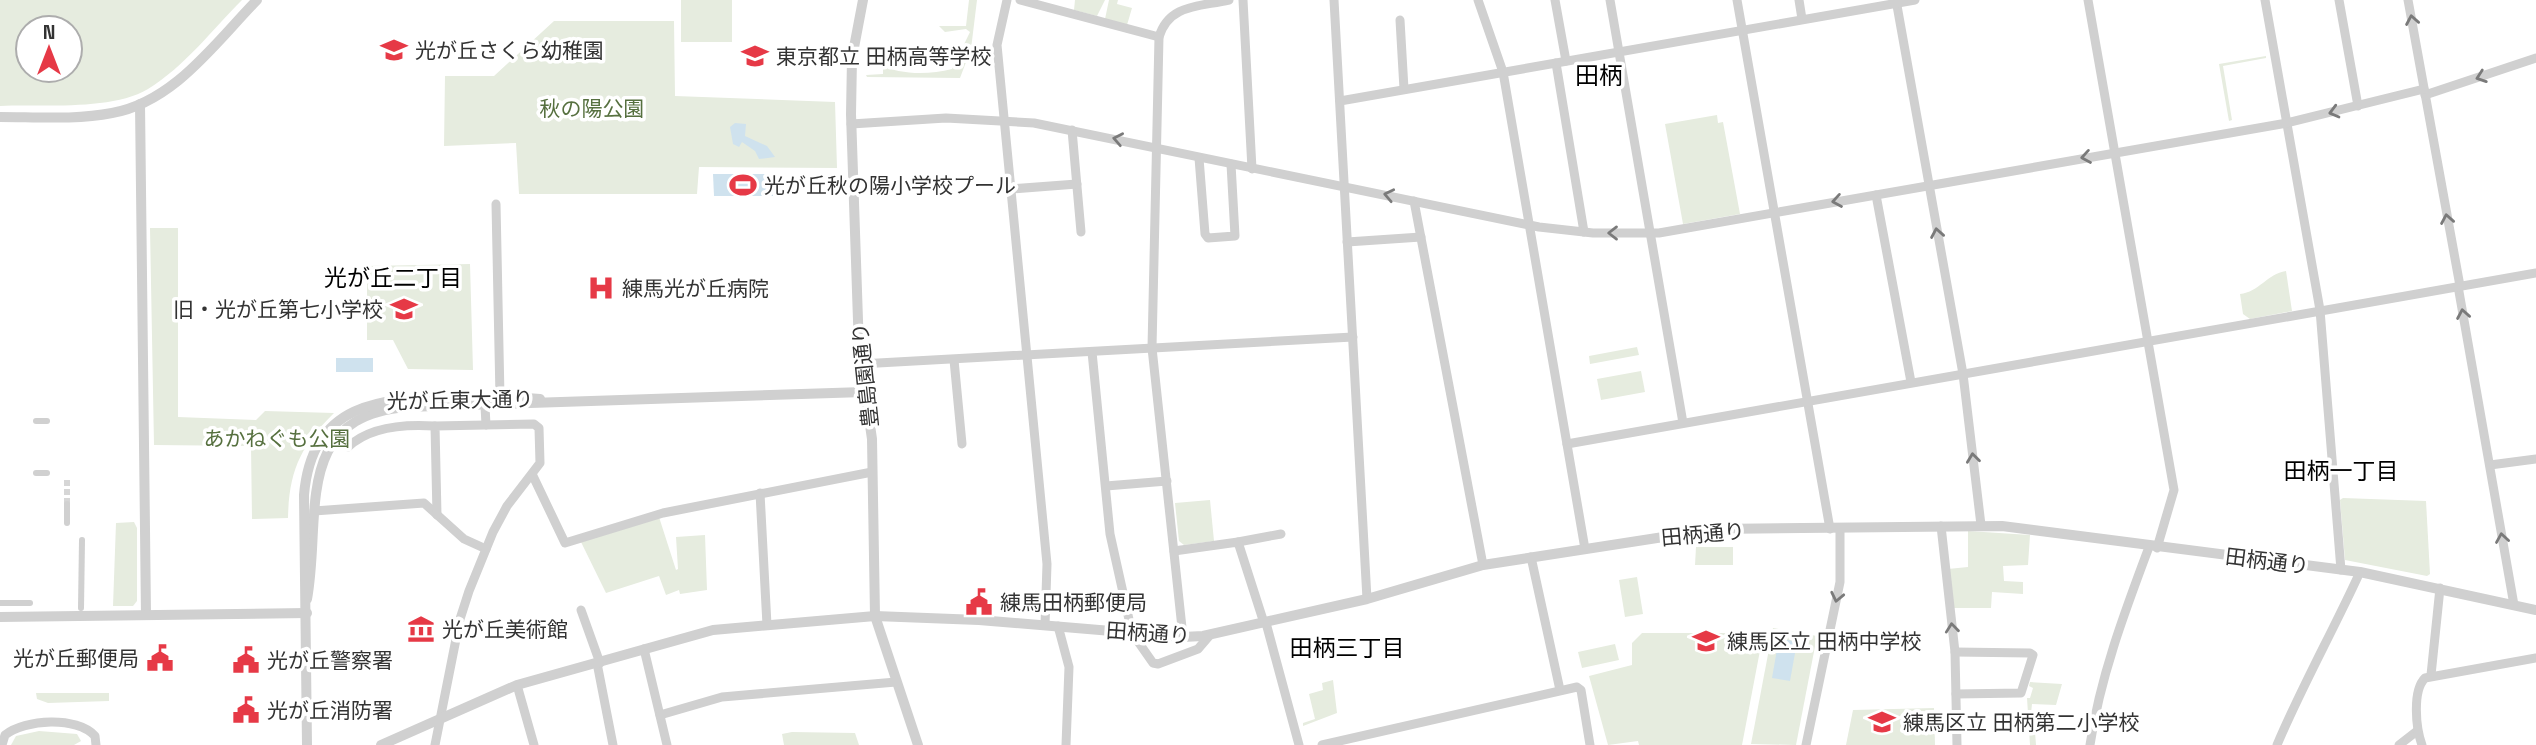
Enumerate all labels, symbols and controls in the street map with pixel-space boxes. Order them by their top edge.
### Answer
north arrow [14,14,84,84]
one-way arrow [2405,14,2420,26]
text: N [43,20,55,45]
school or university icon: 光が丘さくら幼稚園 [379,35,409,65]
place label: 光が丘さくら幼稚園 [415,37,604,64]
school or university icon: 東京都立 田柄高等学校 [740,41,770,71]
place label: 東京都立 田柄高等学校 [776,43,991,70]
district label: 田柄 [1575,60,1623,91]
one-way arrow [2475,69,2487,83]
park label: 秋の陽公園 [540,95,645,122]
one-way arrow [2328,104,2340,118]
one-way arrow [1112,133,1124,148]
one-way arrow [2080,149,2092,164]
sports icon: 光が丘秋の陽小学校プール [728,170,758,200]
place label: 光が丘秋の陽小学校プール [764,172,1016,199]
one-way arrow [1383,189,1395,204]
one-way arrow [1831,193,1843,208]
one-way arrow [2441,213,2456,225]
one-way arrow [1607,225,1617,241]
one-way arrow [1930,227,1945,239]
district label: 光が丘二丁目 [324,263,462,293]
hospital icon: 練馬光が丘病院 [586,273,616,303]
place label: 練馬光が丘病院 [622,275,769,302]
school or university icon: 旧・光が丘第七小学校 [389,294,419,324]
place label: 旧・光が丘第七小学校 [173,296,383,323]
one-way arrow [2456,308,2471,320]
street label: 豊島園通り [846,321,884,429]
street label: 光が丘東大通り [386,385,534,415]
park label: あかねぐも公園 [204,425,351,452]
one-way arrow [1966,452,1981,463]
district label: 田柄一丁目 [2284,456,2399,486]
street label: 田柄通り [1660,517,1746,551]
one-way arrow [2495,532,2510,543]
street label: 田柄通り [2224,542,2310,580]
public building icon: 練馬田柄郵便局 [964,587,994,617]
place label: 練馬田柄郵便局 [1000,589,1147,616]
one-way arrow [1830,591,1845,603]
museum icon: 光が丘美術館 [406,614,436,644]
place label: 光が丘美術館 [442,616,568,643]
street label: 田柄通り [1105,617,1191,649]
one-way arrow [1945,622,1960,633]
school or university icon: 練馬区立 田柄中学校 [1691,626,1721,656]
place label: 練馬区立 田柄中学校 [1727,628,1921,655]
district label: 田柄三丁目 [1290,633,1405,663]
public building icon: 光が丘郵便局 [145,643,175,673]
place label: 光が丘郵便局 [13,645,139,672]
public building icon: 光が丘警察署 [231,645,261,675]
place label: 光が丘警察署 [267,647,393,674]
public building icon: 光が丘消防署 [231,695,261,725]
place label: 光が丘消防署 [267,697,393,724]
school or university icon: 練馬区立 田柄第二小学校 [1867,707,1897,737]
place label: 練馬区立 田柄第二小学校 [1903,709,2139,736]

